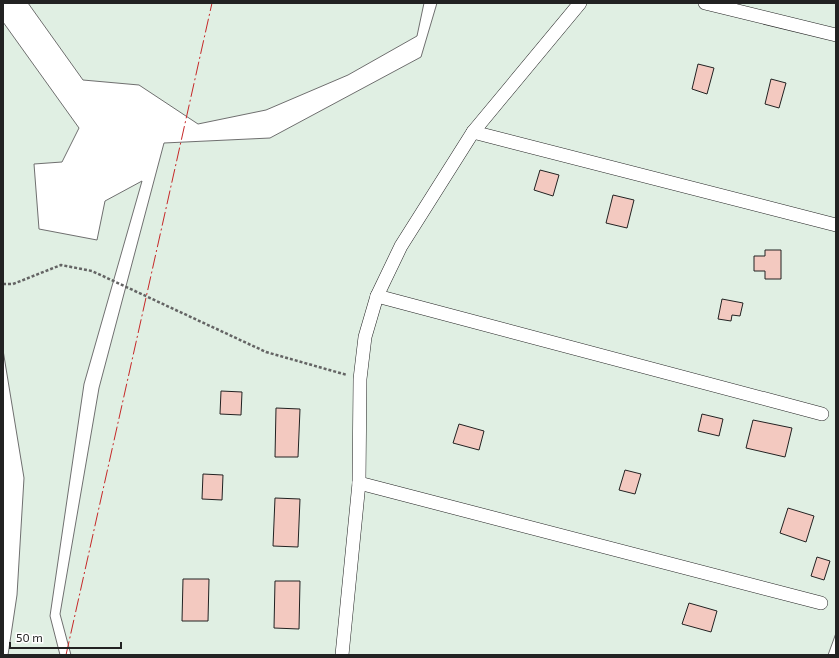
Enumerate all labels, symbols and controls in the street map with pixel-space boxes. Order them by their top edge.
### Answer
scale bar [10,624,121,650]
text: 50 m [16,630,43,644]

